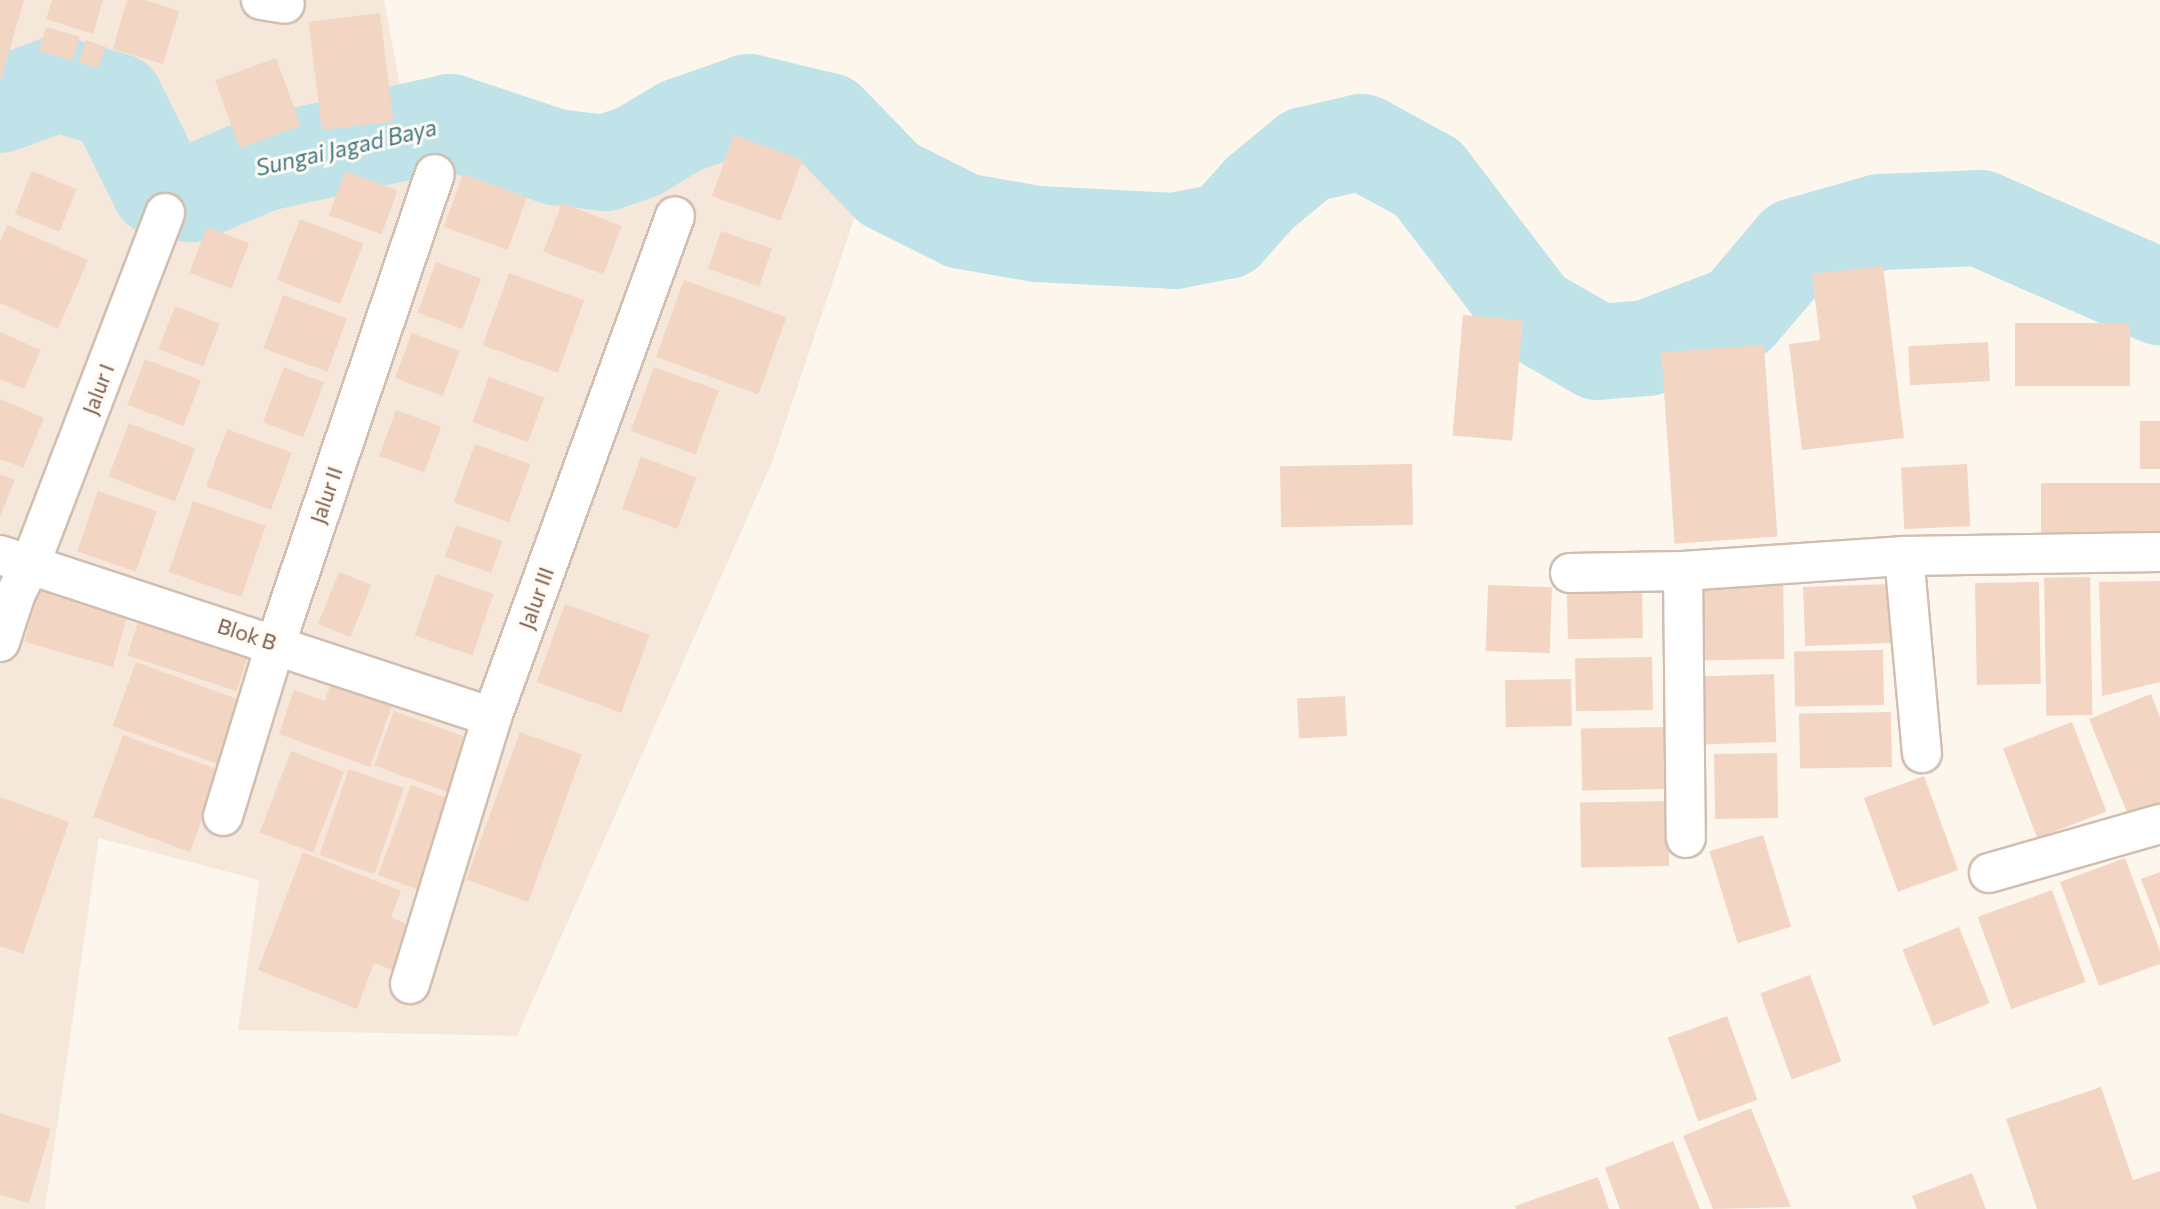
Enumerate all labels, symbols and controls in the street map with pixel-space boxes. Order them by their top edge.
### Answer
water label: Sungai Jagad Baya [253,113,439,181]
street label: Jalur I [77,360,119,418]
street label: Jalur II [305,463,347,527]
street label: Jalur III [513,564,559,632]
street label: Blok B [214,613,280,655]

